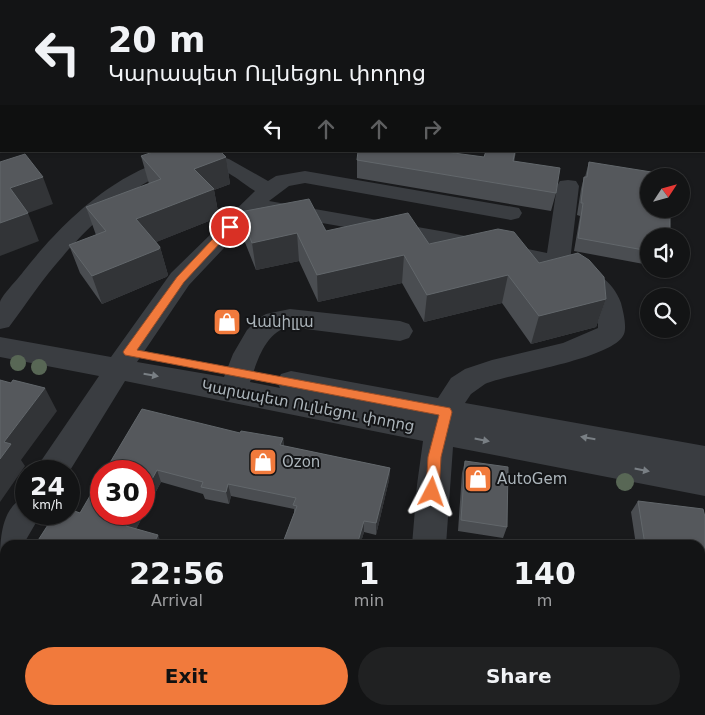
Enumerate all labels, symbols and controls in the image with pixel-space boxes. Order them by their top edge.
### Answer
icon: left [25,20,90,85]
text: 20 m [108,20,205,60]
text: Կարապետ Ուլնեցու փողոց [108,61,426,86]
icon: left [259,115,287,143]
icon: ahead [312,115,340,143]
icon: ahead [365,115,393,143]
icon: right [418,115,446,143]
north arrow [640,168,690,218]
map controls [640,168,690,338]
pin [209,206,251,248]
icon: arrive [216,213,244,241]
button: sound [640,228,690,278]
button: search [640,288,690,338]
shop icon: Վանիլլա [212,307,242,337]
place label: Վանիլլա [246,313,314,331]
one-way arrow [143,372,159,380]
street label: Կարապետ Ուլնեցու փողոց [200,376,416,436]
one-way arrow [580,433,596,441]
one-way arrow [475,436,491,444]
shop icon: Ozon [248,447,278,477]
place label: Ozon [282,453,320,471]
speed limit sign: 30 [90,460,155,525]
shop icon: AutoGem [463,464,493,494]
position arrow [405,465,457,517]
one-way arrow [634,466,650,474]
place label: AutoGem [497,470,567,488]
text: 24 [30,472,65,501]
text: km/h [32,498,63,512]
text: 22:56 [129,556,225,591]
text: 1 [358,556,379,591]
text: 140 [513,556,576,591]
text: Arrival [151,591,203,610]
text: min [354,591,384,610]
text: m [537,591,552,610]
button: Exit [25,647,348,705]
button: Share [358,647,680,705]

